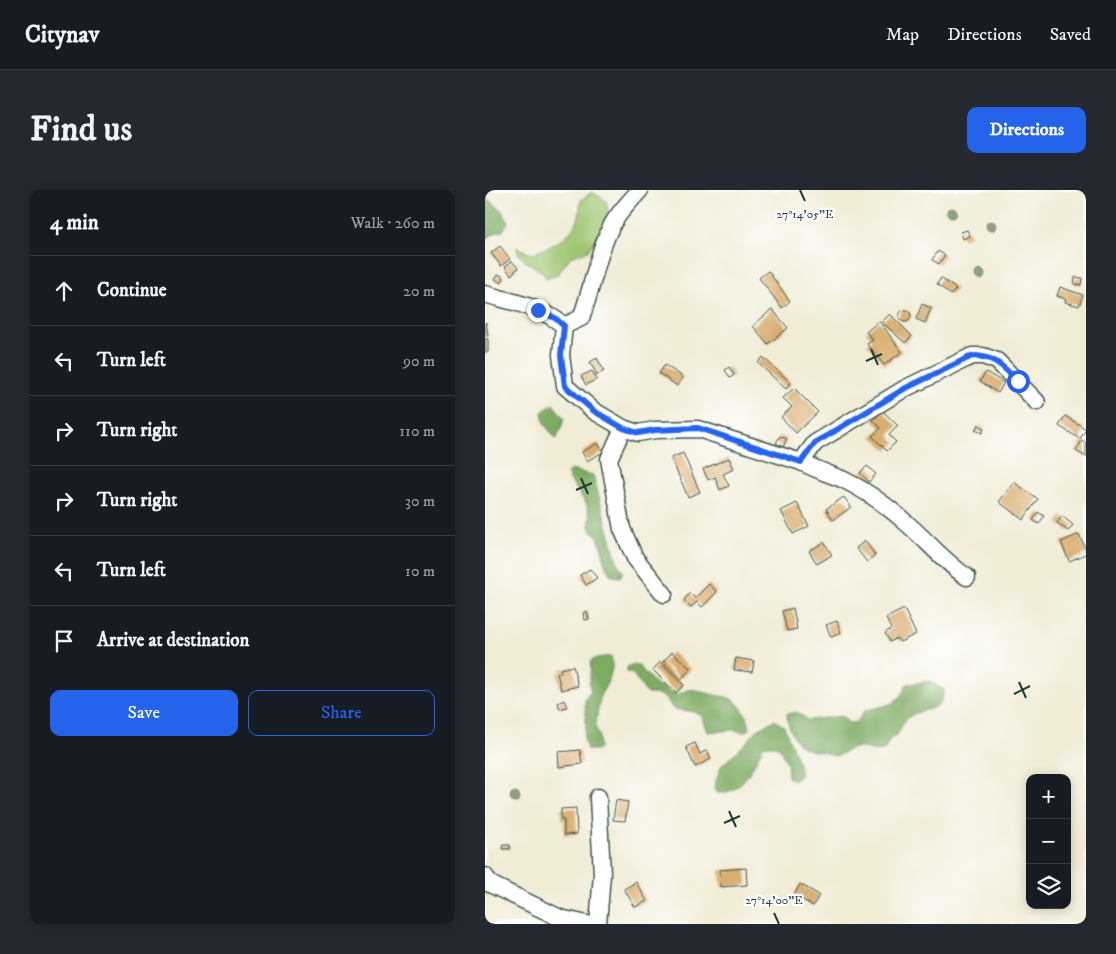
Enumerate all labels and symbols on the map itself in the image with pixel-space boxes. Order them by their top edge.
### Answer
text: 27°14'05"E [776,207,834,222]
route end [527,299,550,322]
route start [1007,370,1030,393]
text: 27°14'00"E [745,893,803,908]

